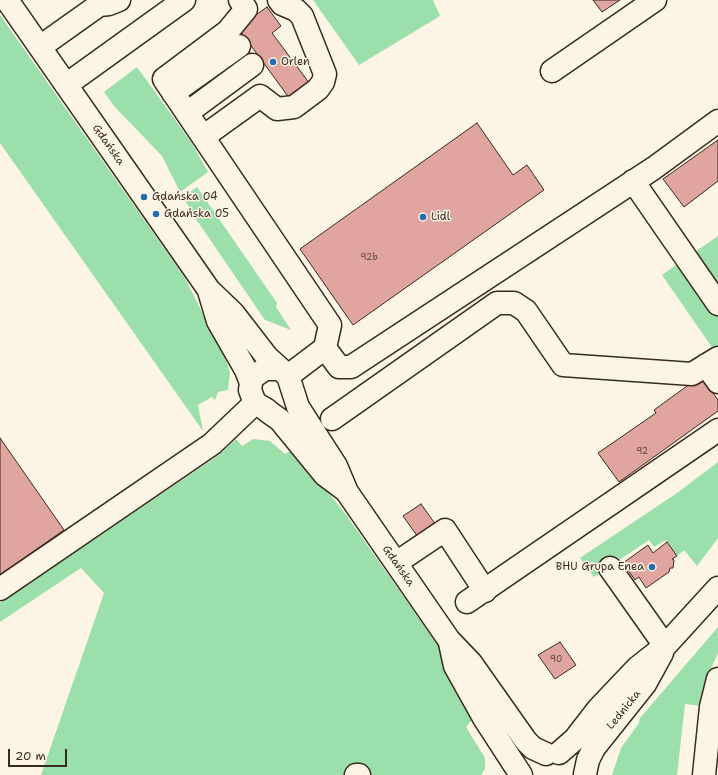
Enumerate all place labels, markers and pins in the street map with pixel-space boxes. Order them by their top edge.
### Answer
place label: Orlen [281,55,310,69]
marker: Orlen [268,57,278,67]
place label: Gdańska 04 [152,190,218,204]
marker: Gdańska 04 [139,192,149,202]
place label: Gdańska 05 [164,207,229,221]
marker: Gdańska 05 [151,209,161,219]
place label: Lidl [431,210,450,224]
marker: Lidl [418,212,428,222]
place label: BHU Grupa Enea [556,560,644,574]
marker: BHU Grupa Enea [647,562,657,572]

